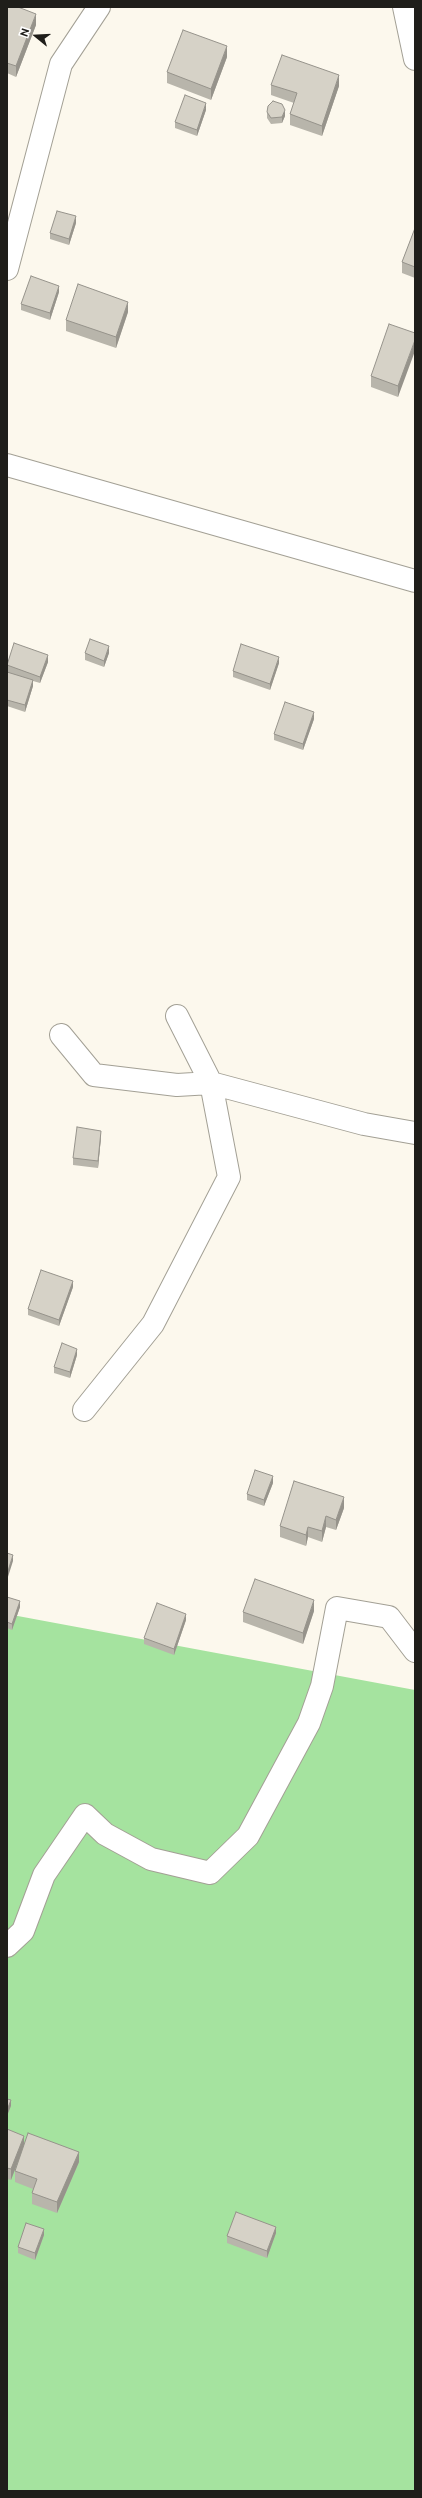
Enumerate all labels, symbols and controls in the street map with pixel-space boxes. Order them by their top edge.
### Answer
north arrow [16,16,56,56]
text: N [18,27,32,38]

